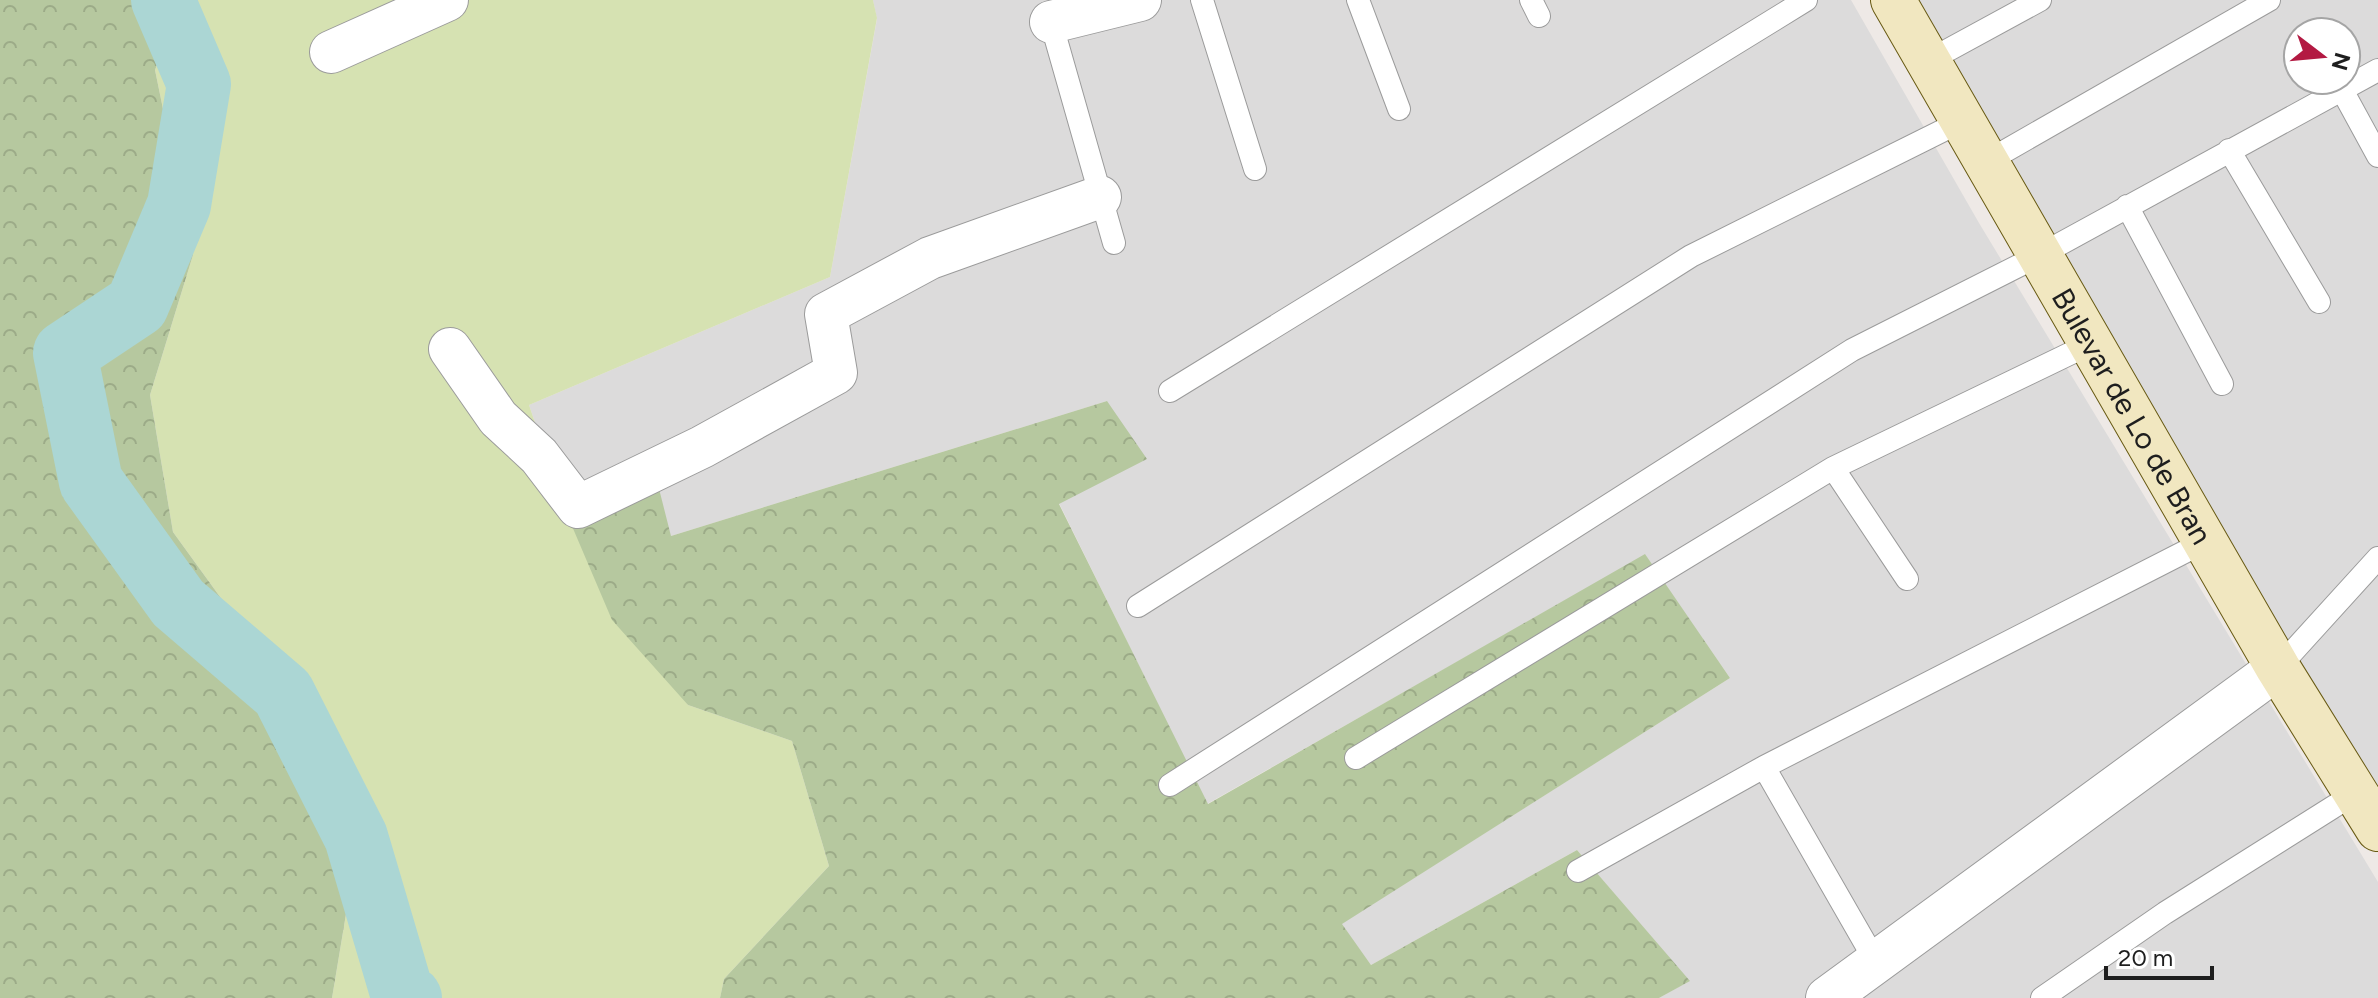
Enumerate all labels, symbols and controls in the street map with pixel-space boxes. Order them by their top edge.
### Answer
north arrow [2282,16,2362,96]
text: N [2325,49,2356,73]
street label: Bulevar de Lo de Bran [2044,281,2221,551]
scale bar [2106,930,2212,980]
text: 20 m [2118,943,2173,972]

